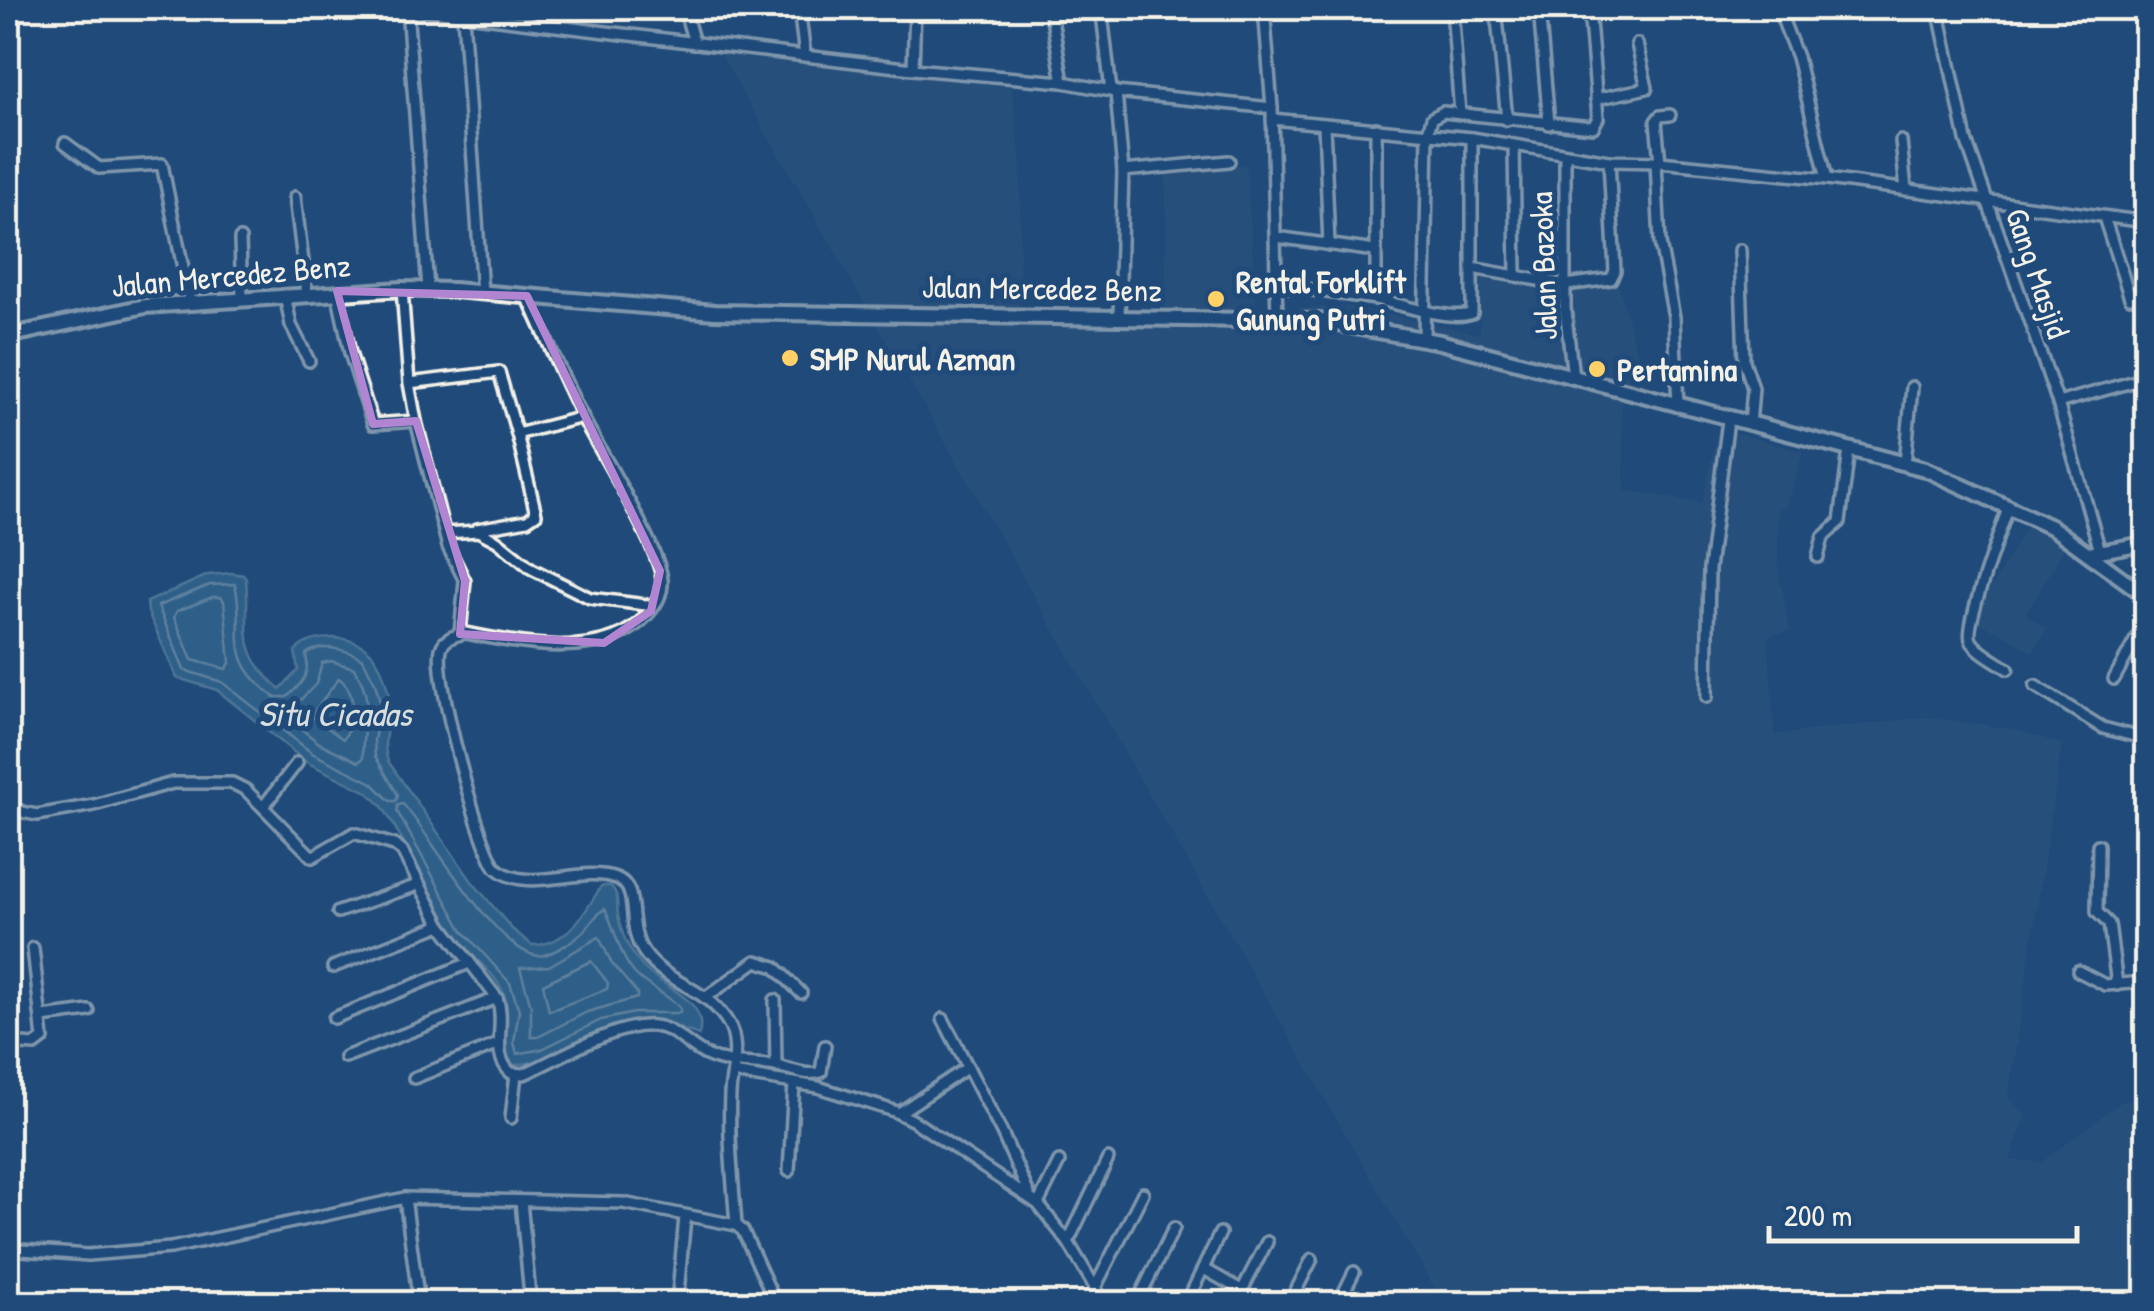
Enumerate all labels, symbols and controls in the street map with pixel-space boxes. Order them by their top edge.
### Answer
street label: Jalan Bazoka [1519,191,1567,341]
street label: Gang Masjid [1996,202,2080,344]
street label: Jalan Mercedez Benz [110,243,352,307]
place label: Rental Forklift Gunung Putri [1236,260,1407,341]
street label: Jalan Mercedez Benz [922,264,1162,312]
marker: Rental Forklift Gunung Putri [1205,288,1227,310]
place label: SMP Nurul Azman [810,337,1015,380]
marker: SMP Nurul Azman [779,347,801,369]
place label: Pertamina [1617,348,1737,391]
marker: Pertamina [1586,358,1608,380]
water label: Situ Cicadas [258,690,415,737]
scale bar [1769,1181,2076,1243]
text: 200 m [1784,1195,1852,1235]

